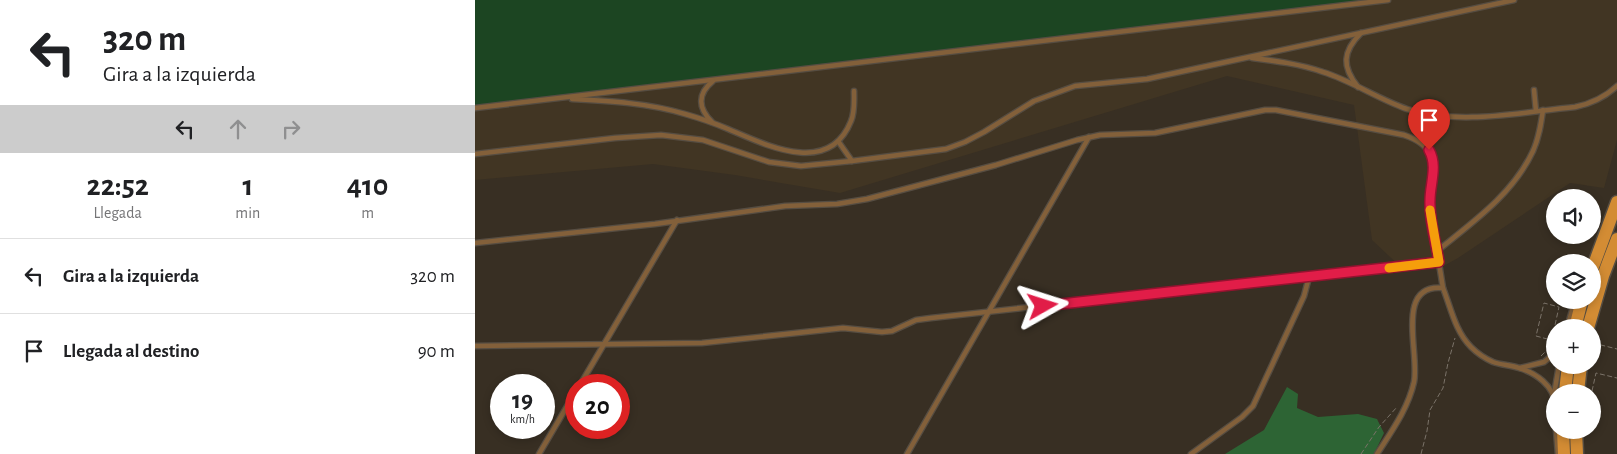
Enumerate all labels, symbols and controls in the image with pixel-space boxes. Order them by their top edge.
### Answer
icon: left [20,20,85,85]
text: 320 m [103,22,186,57]
text: Gira a la izquierda [103,63,256,85]
pin [1408,99,1450,150]
icon: arrive [1415,106,1443,134]
icon: left [171,115,199,143]
icon: ahead [224,115,252,143]
icon: right [277,115,305,143]
text: 22:52 [87,171,149,201]
text: 1 [242,171,253,201]
text: 410 [347,171,388,201]
map controls [1546,189,1601,439]
button: sound [1546,189,1601,244]
text: Llegada [93,205,142,221]
text: min [235,205,260,221]
text: m [361,205,374,221]
button: layers [1546,254,1601,309]
icon: left [20,262,48,290]
text: Gira a la izquierda [63,267,199,286]
text: 320 m [410,267,455,286]
position arrow [1016,279,1068,331]
button: + [1546,319,1601,374]
icon: arrive [20,337,48,365]
text: Llegada al destino [63,342,200,361]
text: 90 m [418,342,455,361]
speed limit sign: 20 [565,374,630,439]
button: − [1546,384,1601,439]
text: 19 [512,388,533,413]
text: km/h [510,413,535,425]

